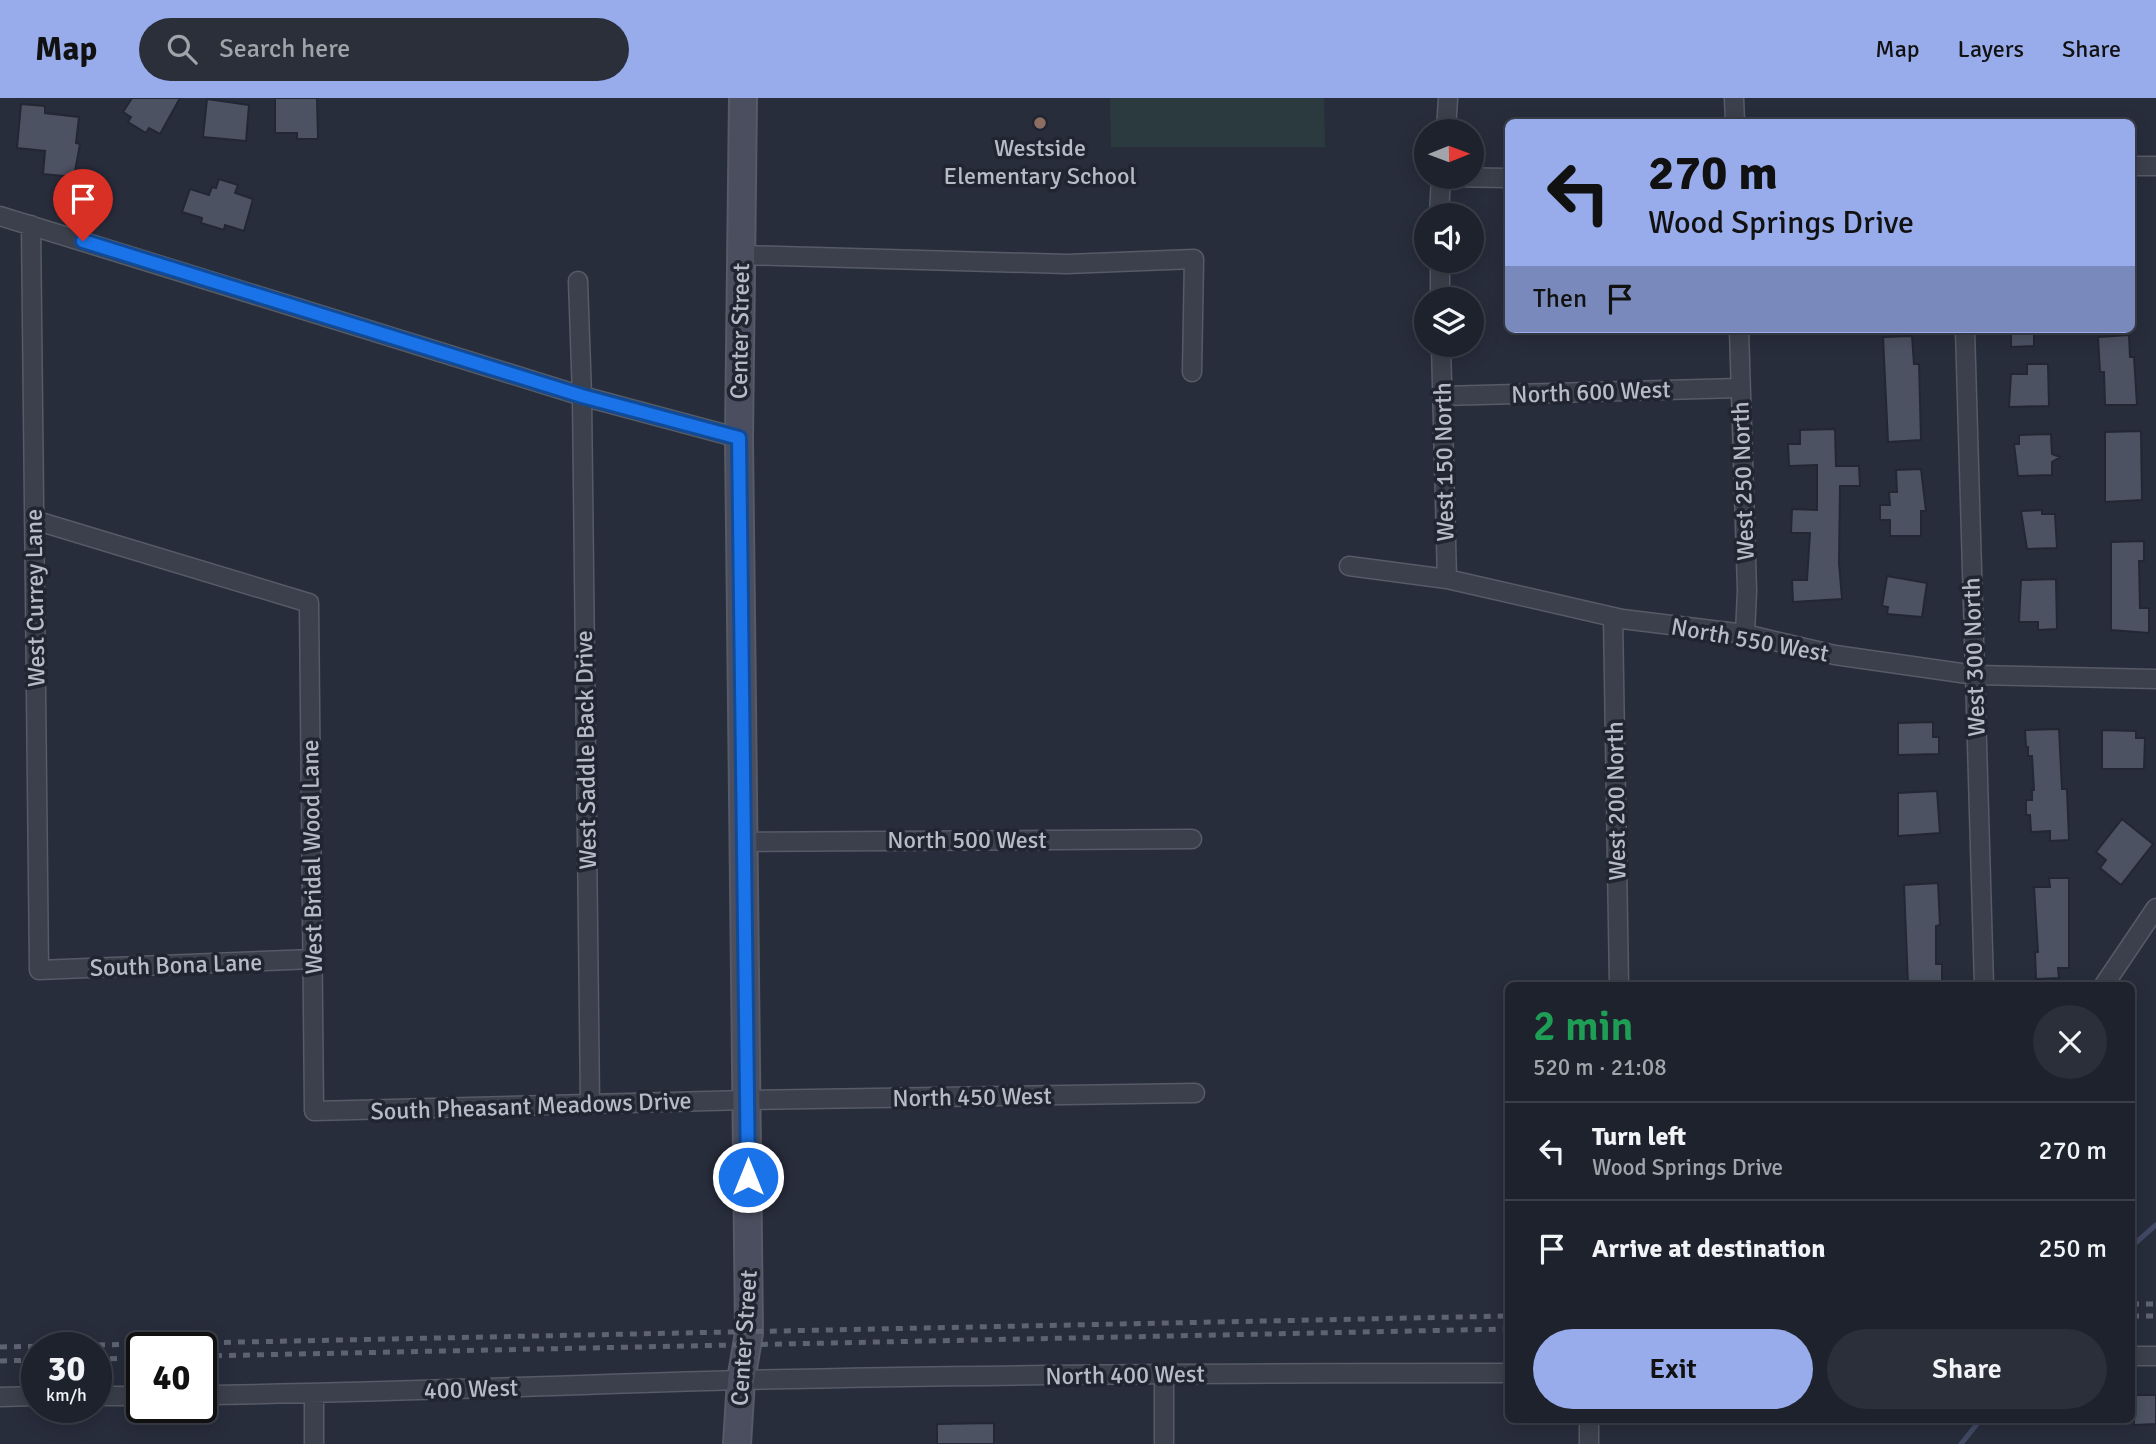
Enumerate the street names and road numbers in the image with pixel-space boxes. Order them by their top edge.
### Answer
street label: Center Street [724,263,756,399]
street label: North 600 West [1511,374,1671,410]
street label: West 150 North [1428,382,1460,542]
street label: West 250 North [1725,401,1761,561]
street label: West Currey Lane [18,509,52,687]
street label: West 300 North [1956,577,1992,737]
street label: North 550 West [1669,611,1831,669]
street label: West Saddle Back Drive [569,630,603,870]
street label: West 200 North [1600,721,1632,881]
street label: West Bridal Wood Lane [295,739,329,975]
street label: North 500 West [887,825,1047,855]
street label: South Bona Lane [89,947,263,983]
street label: North 450 West [892,1081,1052,1113]
street label: South Pheasant Meadows Drive [370,1085,692,1127]
street label: Center Street [724,1269,764,1407]
street label: North 400 West [1045,1359,1205,1391]
street label: 400 West [423,1372,519,1406]

